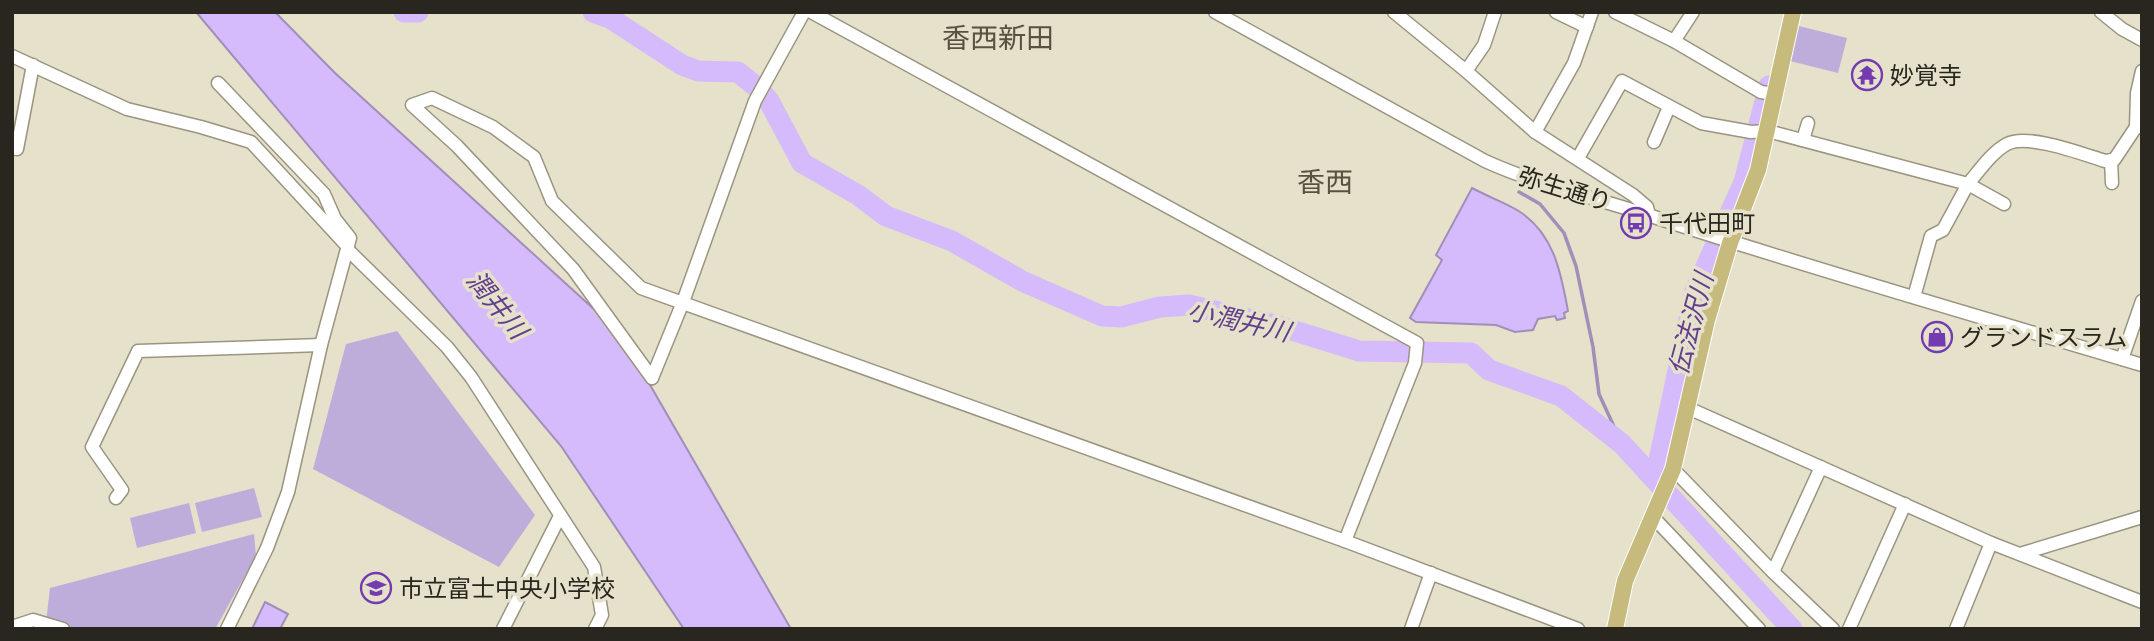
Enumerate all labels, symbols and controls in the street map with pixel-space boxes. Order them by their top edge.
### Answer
district label: 香西新田 [942,18,1054,59]
temple icon: 妙覚寺 [1850,58,1884,92]
place label: 妙覚寺 [1890,58,1962,93]
street label: 弥生通り [1514,158,1616,220]
district label: 香西 [1297,162,1353,203]
bus stop icon: 千代田町 [1619,206,1653,240]
place label: 千代田町 [1659,206,1755,241]
water label: 潤井川 [458,263,538,350]
water label: 伝法沢川 [1659,266,1724,379]
water label: 小潤井川 [1184,291,1297,352]
shop icon: グランドスラム [1920,320,1954,354]
place label: グランドスラム [1960,320,2127,355]
school or university icon: 市立富士中央小学校 [359,571,393,605]
place label: 市立富士中央小学校 [399,571,615,606]

